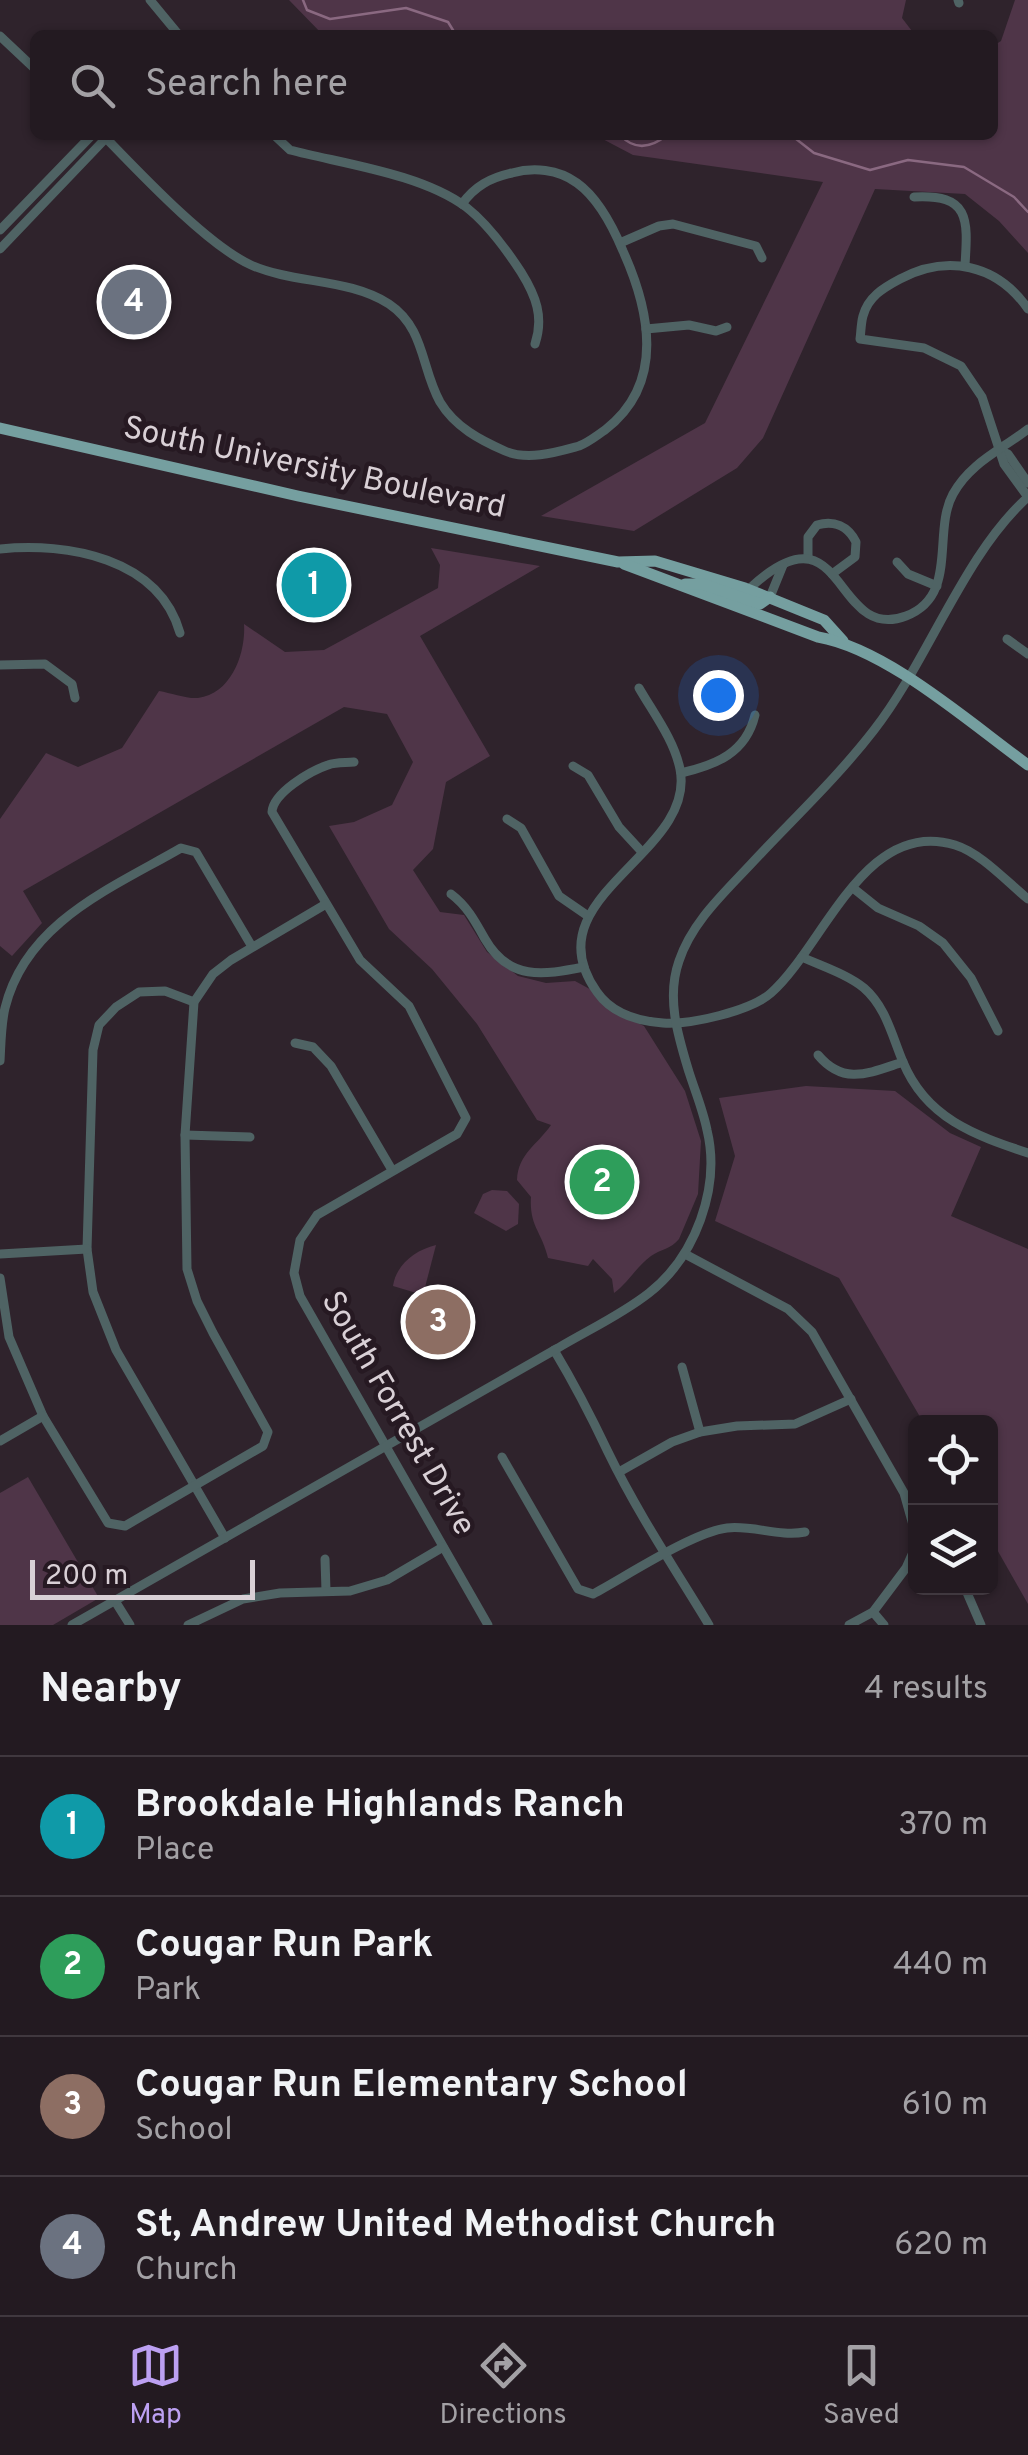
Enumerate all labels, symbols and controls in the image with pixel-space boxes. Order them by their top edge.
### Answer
search box [30,30,998,140]
icon: search [65,58,120,113]
text: Search here [145,61,348,110]
pin: 4 [102,264,166,340]
street label: South University Boulevard [119,409,509,529]
pin: 1 [282,548,346,622]
your location [693,670,744,721]
pin: 2 [570,1144,634,1220]
pin: 3 [406,1284,470,1360]
street label: South Forrest Drive [311,1285,483,1543]
map controls [908,1415,998,1595]
button: locate [908,1415,998,1505]
button: layers [908,1505,998,1595]
scale bar [30,1555,255,1600]
text: 200 m [45,1559,128,1595]
text: Nearby [40,1664,182,1717]
text: 4 results [864,1670,988,1710]
text: Brookdale Highlands Ranch [135,1782,625,1831]
text: 1 [66,1806,79,1846]
text: 370 m [898,1806,988,1846]
text: Place [135,1831,214,1871]
text: Cougar Run Park [135,1922,433,1971]
text: 2 [63,1946,82,1986]
text: 440 m [893,1946,988,1986]
text: Park [135,1971,201,2011]
text: Cougar Run Elementary School [135,2062,688,2111]
text: 3 [63,2086,82,2126]
text: 610 m [902,2086,988,2126]
text: School [135,2111,233,2151]
text: St, Andrew United Methodist Church [135,2202,776,2251]
text: 4 [62,2226,83,2266]
text: 620 m [894,2226,988,2266]
text: Church [135,2251,238,2291]
tab: Map [128,2338,183,2434]
tab: Directions [439,2338,567,2434]
tab: Saved [823,2338,900,2434]

